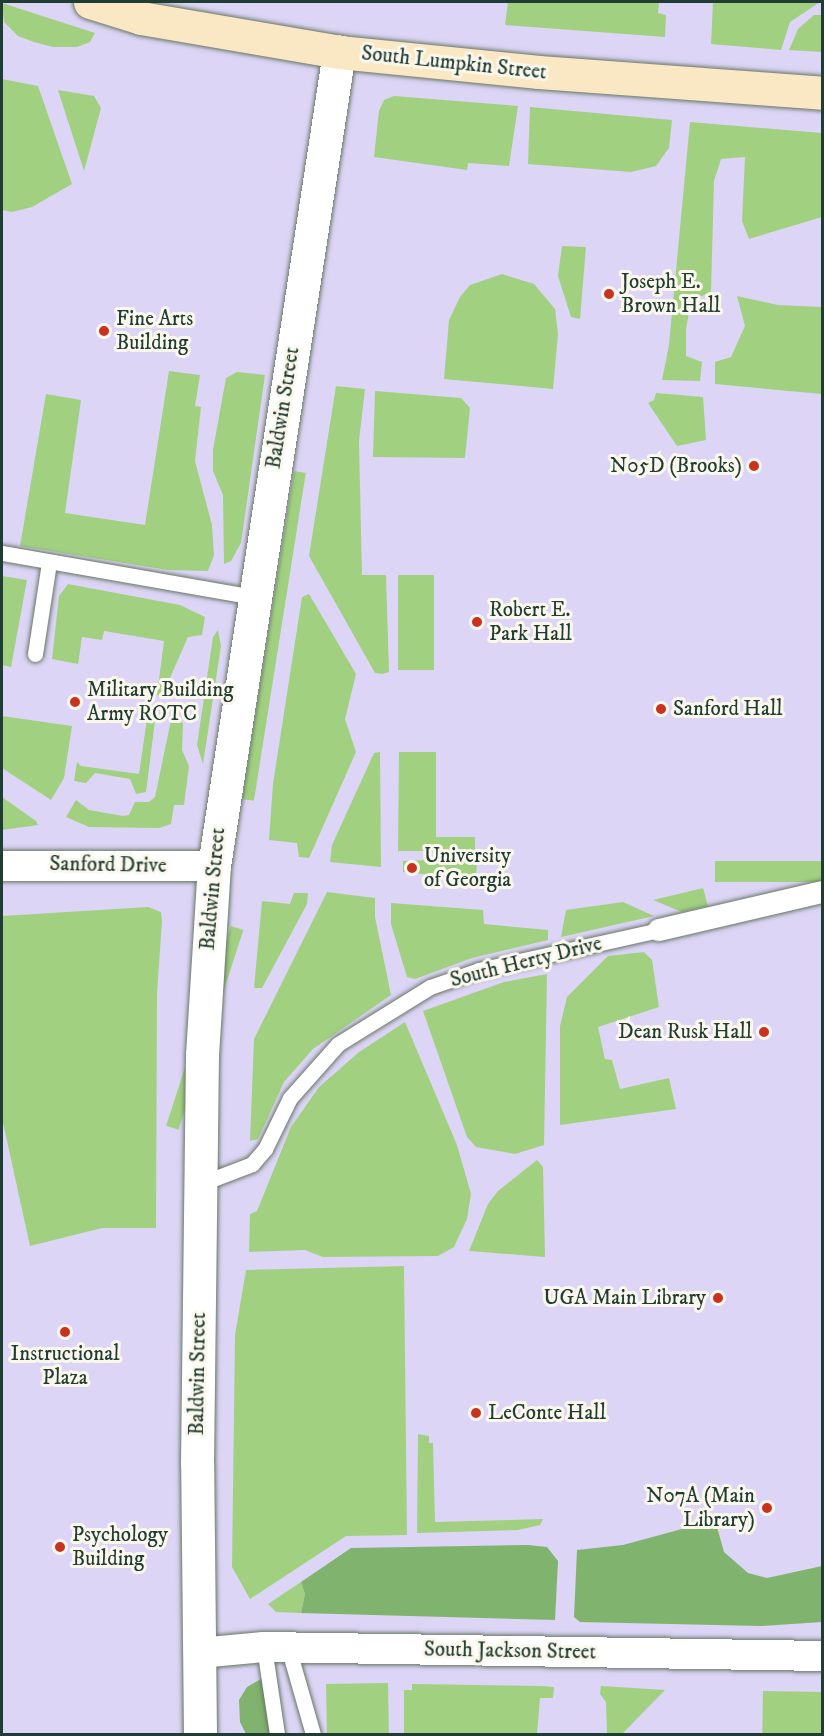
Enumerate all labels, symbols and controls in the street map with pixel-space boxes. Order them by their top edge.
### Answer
street label: South Lumpkin Street [360,41,548,85]
place label: Joseph E. Brown Hall [621,269,720,319]
marker: Joseph E. Brown Hall [602,287,616,301]
place label: Fine Arts Building [116,306,193,356]
marker: Fine Arts Building [97,324,111,338]
street label: Baldwin Street [261,345,305,471]
place label: N05D (Brooks) [610,453,742,479]
marker: N05D (Brooks) [747,459,761,473]
place label: Robert E. Park Hall [489,597,572,647]
marker: Robert E. Park Hall [470,615,484,629]
place label: Military Building Army ROTC [87,677,233,727]
marker: Military Building Army ROTC [68,695,82,709]
place label: Sanford Hall [673,696,783,722]
marker: Sanford Hall [654,702,668,716]
street label: Baldwin Street [195,827,231,951]
place label: University of Georgia [424,843,511,893]
street label: Sanford Drive [49,851,167,879]
marker: University of Georgia [405,861,419,875]
street label: South Herty Drive [448,931,604,993]
place label: Dean Rusk Hall [618,1019,752,1045]
marker: Dean Rusk Hall [757,1025,771,1039]
place label: UGA Main Library [544,1285,706,1311]
marker: UGA Main Library [711,1291,725,1305]
street label: Baldwin Street [184,1312,212,1436]
marker: Instructional Plaza [58,1325,72,1339]
place label: Instructional Plaza [11,1341,119,1391]
place label: LeConte Hall [488,1400,606,1426]
marker: LeConte Hall [469,1406,483,1420]
place label: N07A (Main Library) [646,1483,755,1533]
marker: N07A (Main Library) [760,1501,774,1515]
place label: Psychology Building [72,1522,168,1572]
marker: Psychology Building [53,1540,67,1554]
street label: South Jackson Street [424,1637,596,1665]

